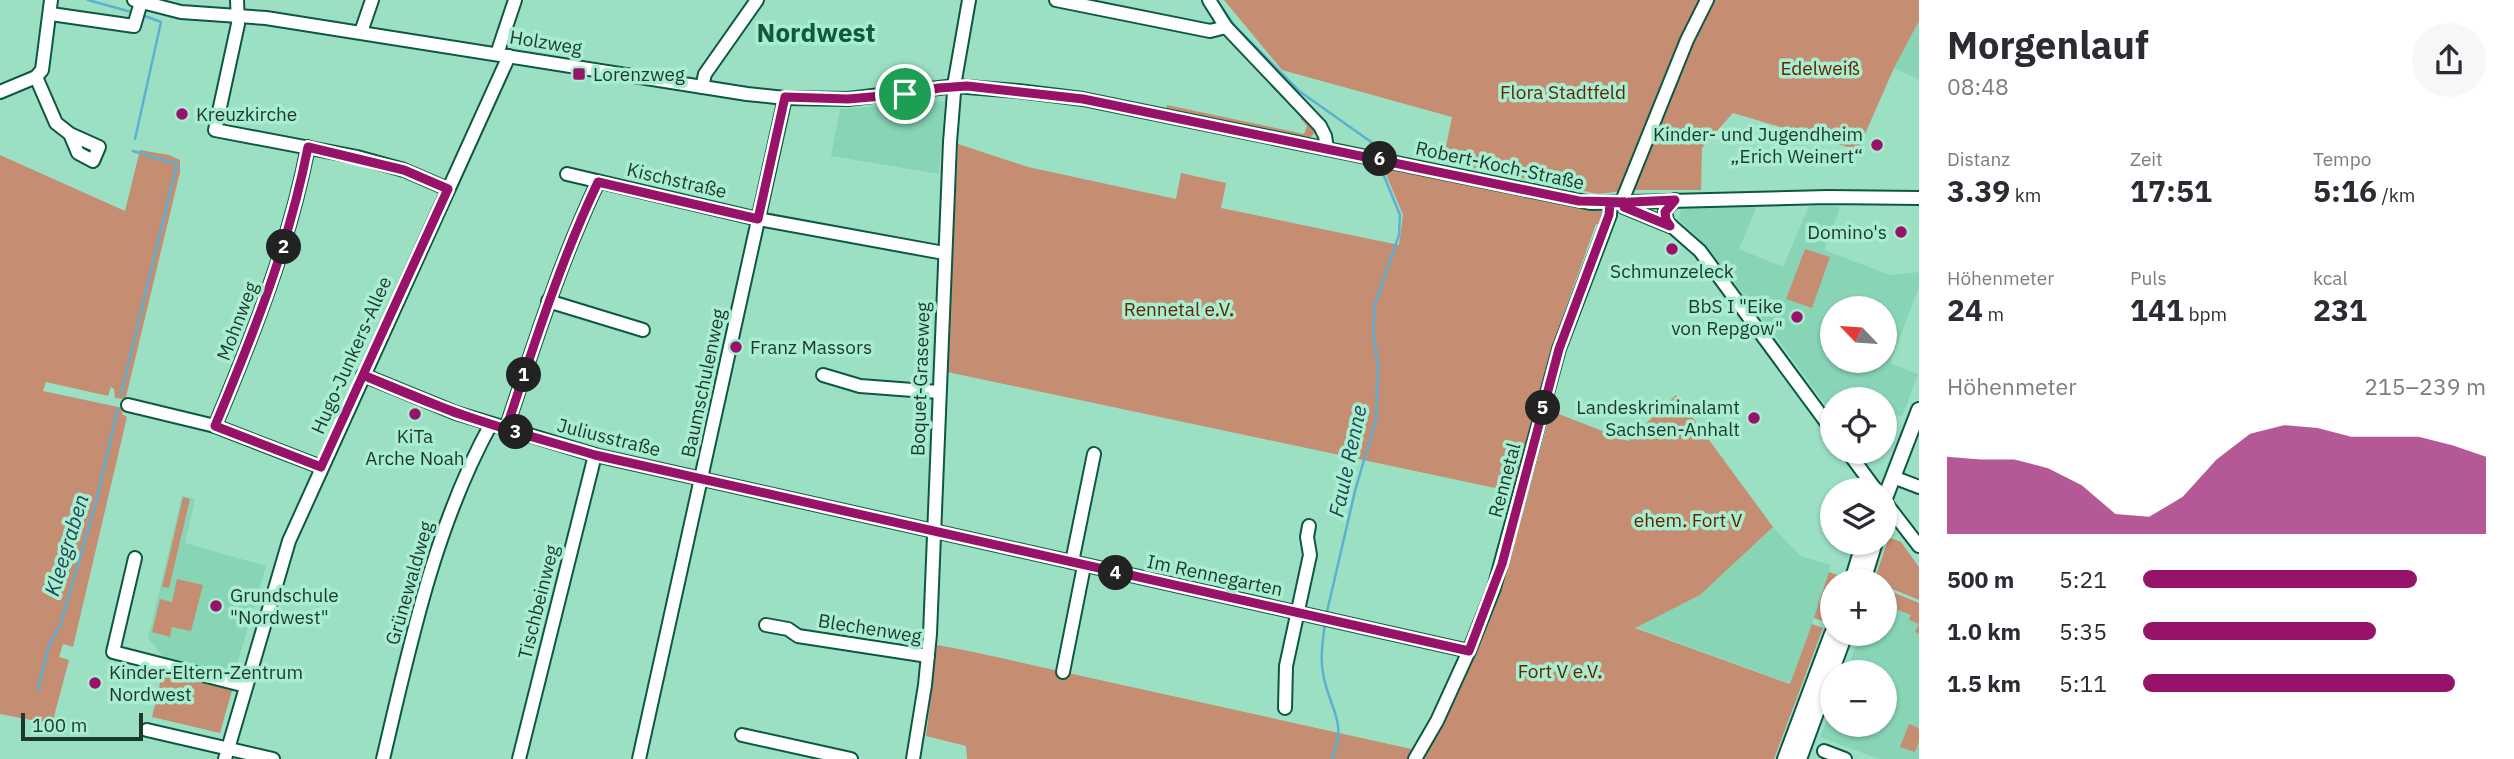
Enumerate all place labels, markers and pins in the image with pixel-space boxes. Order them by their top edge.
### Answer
place label: Lorenzweg [593,62,685,86]
pin [875,64,935,124]
marker: Lorenzweg [571,66,587,82]
place label: Kreuzkirche [196,102,297,126]
marker: Kreuzkirche [174,106,190,122]
place label: Kinder- und Jugendheim „Erich Weinert“ [1653,122,1863,168]
marker: Kinder- und Jugendheim „Erich Weinert“ [1869,137,1885,153]
pin: 6 [1362,142,1398,176]
place label: Domino's [1807,220,1887,244]
marker: Domino's [1893,224,1909,240]
pin: 2 [266,230,302,264]
marker: Schmunzeleck [1664,241,1680,257]
place label: Schmunzeleck [1610,259,1734,283]
place label: BbS I "Eike von Repgow" [1671,294,1783,340]
marker: BbS I "Eike von Repgow" [1789,309,1805,325]
place label: Franz Massors [750,335,872,359]
marker: Franz Massors [728,339,744,355]
pin: 1 [506,358,542,392]
pin: 5 [1526,390,1560,426]
place label: Landeskriminalamt Sachsen-Anhalt [1576,395,1740,441]
marker: KiTa Arche Noah [407,406,423,422]
marker: Landeskriminalamt Sachsen-Anhalt [1746,410,1762,426]
pin: 3 [498,414,534,450]
place label: KiTa Arche Noah [365,424,465,470]
pin: 4 [1098,556,1134,590]
place label: Grundschule "Nordwest" [230,583,339,629]
marker: Grundschule "Nordwest" [208,598,224,614]
place label: Kinder-Eltern-Zentrum Nordwest [109,660,303,706]
marker: Kinder-Eltern-Zentrum Nordwest [87,675,103,691]

